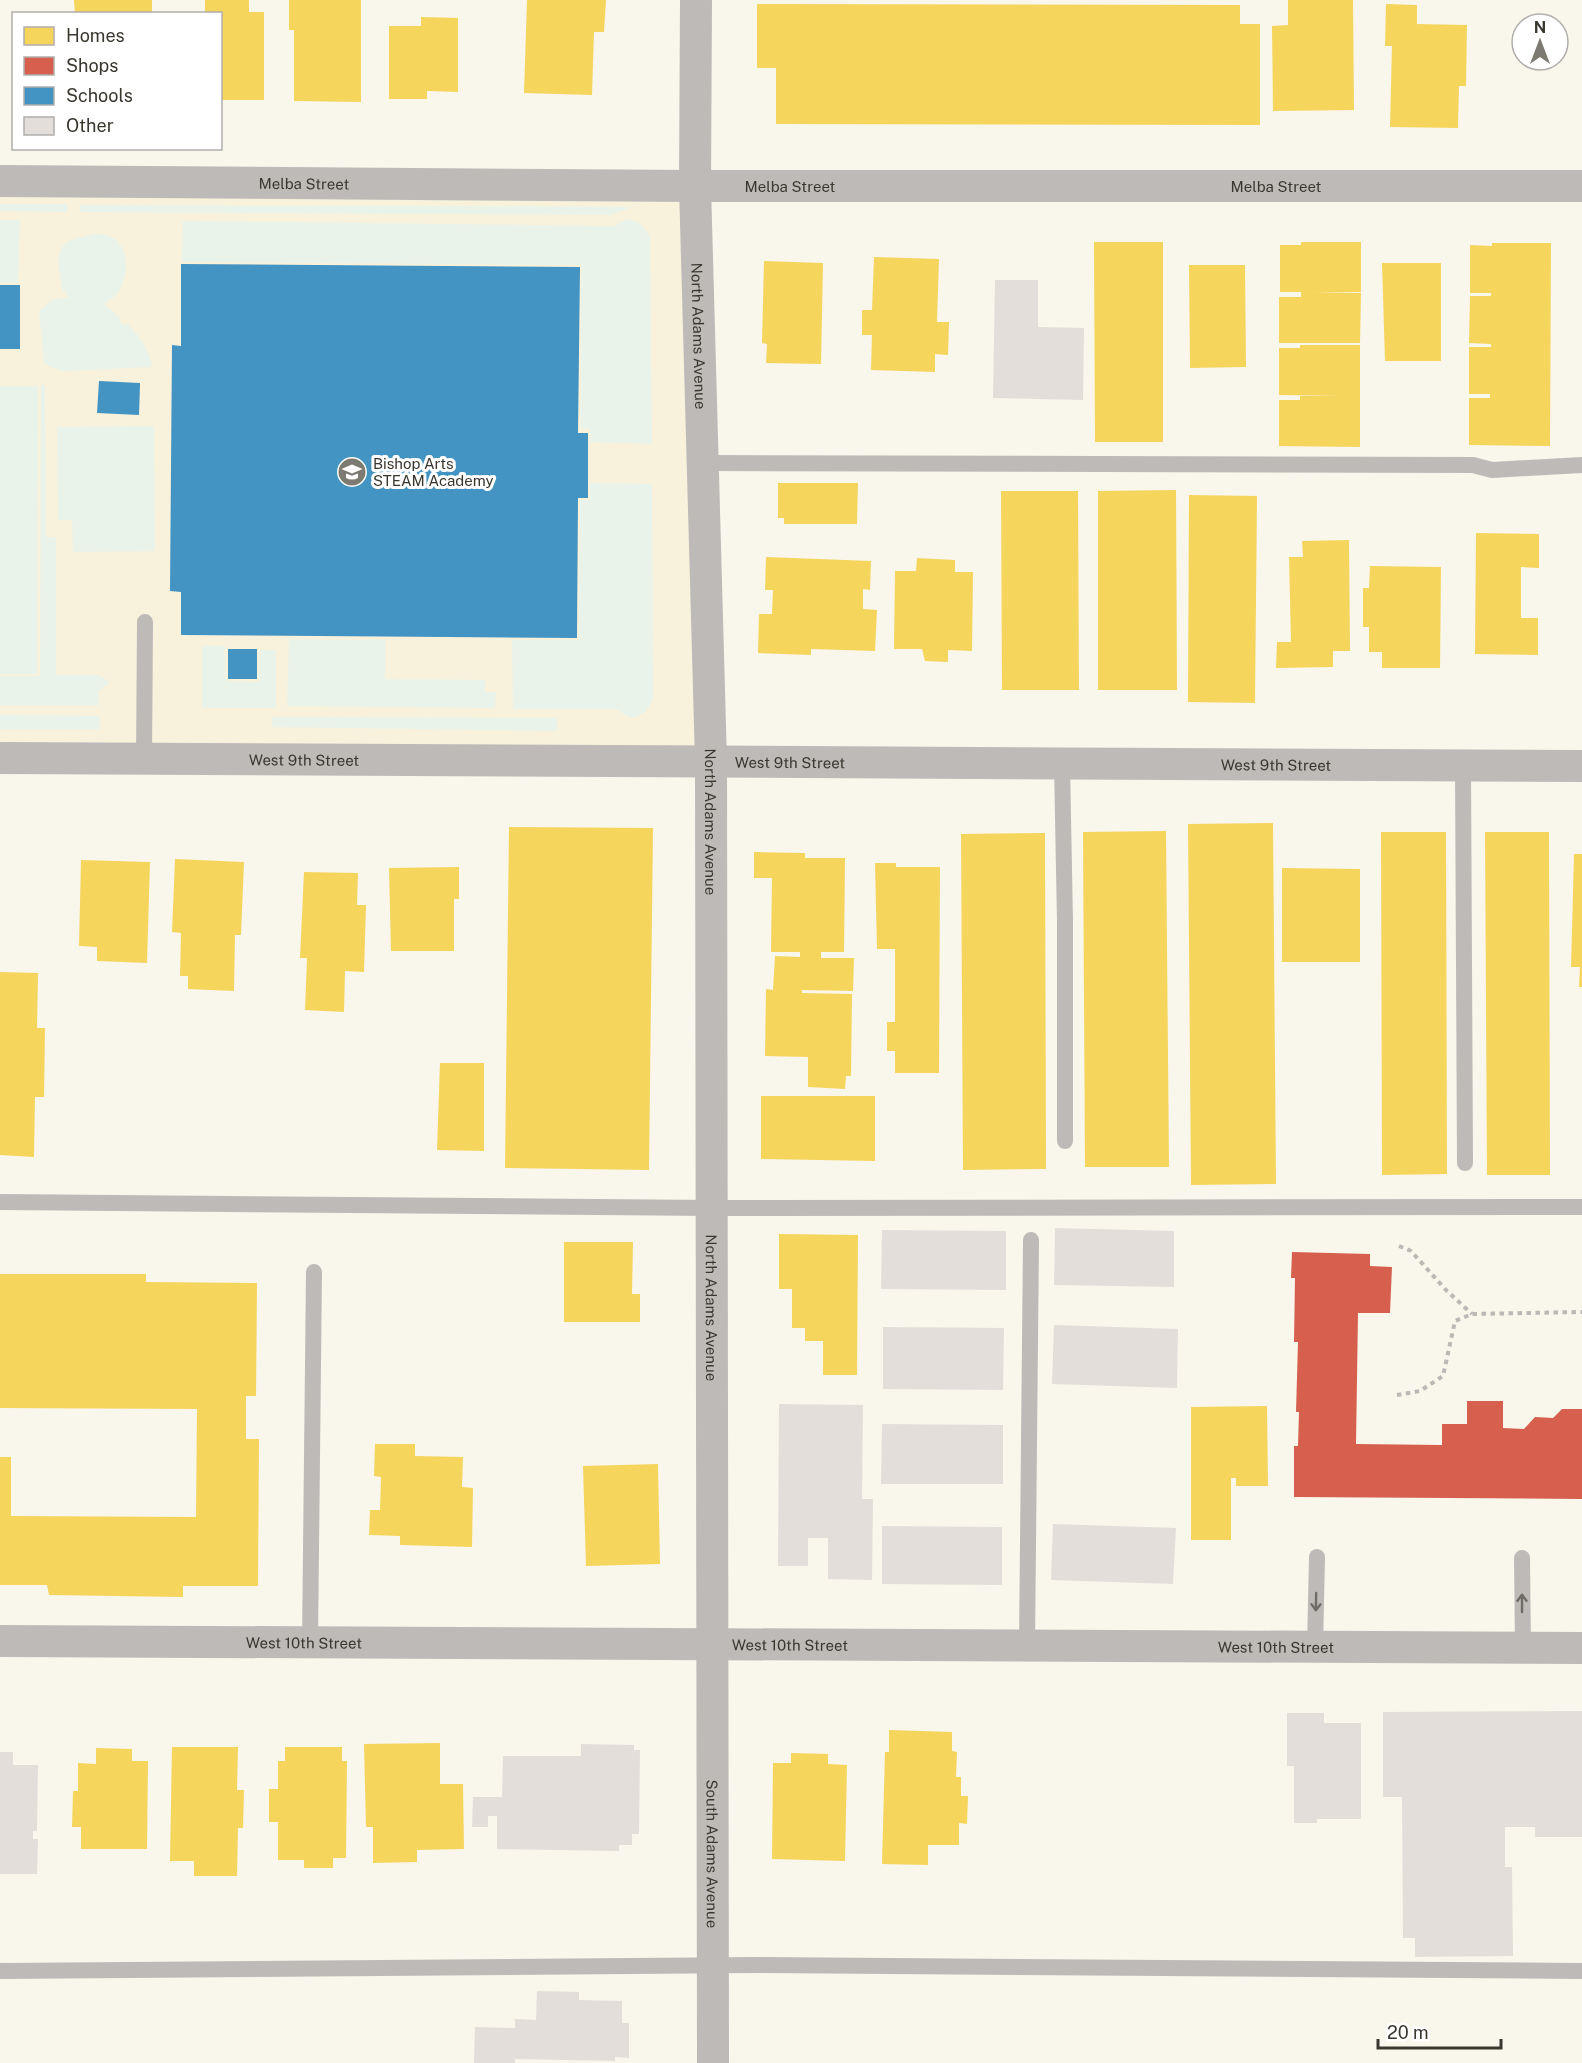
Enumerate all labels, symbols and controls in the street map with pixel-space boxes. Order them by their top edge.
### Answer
legend [12,12,222,150]
north arrow [1510,12,1570,72]
text: N [1534,18,1546,37]
text: Homes [66,25,125,46]
text: Shops [66,55,118,76]
text: Schools [66,85,133,106]
text: Other [66,115,114,136]
street label: Melba Street [259,174,350,192]
street label: Melba Street [745,178,836,195]
street label: Melba Street [1231,178,1322,195]
street label: North Adams Avenue [689,262,710,410]
place label: Bishop Arts STEAM Academy [373,455,494,489]
school or university icon: Bishop Arts STEAM Academy [336,456,368,488]
street label: North Adams Avenue [702,748,720,895]
street label: West 9th Street [249,751,359,768]
street label: West 9th Street [735,753,845,771]
street label: West 9th Street [1221,756,1331,773]
street label: North Adams Avenue [703,1234,720,1381]
one-way arrow [1310,1592,1321,1612]
one-way arrow [1516,1594,1528,1614]
street label: West 10th Street [246,1634,362,1651]
street label: West 10th Street [732,1636,848,1653]
street label: West 10th Street [1218,1638,1334,1655]
street label: South Adams Avenue [704,1779,721,1928]
scale bar [1378,2012,1501,2050]
text: 20 m [1387,2022,1429,2043]

